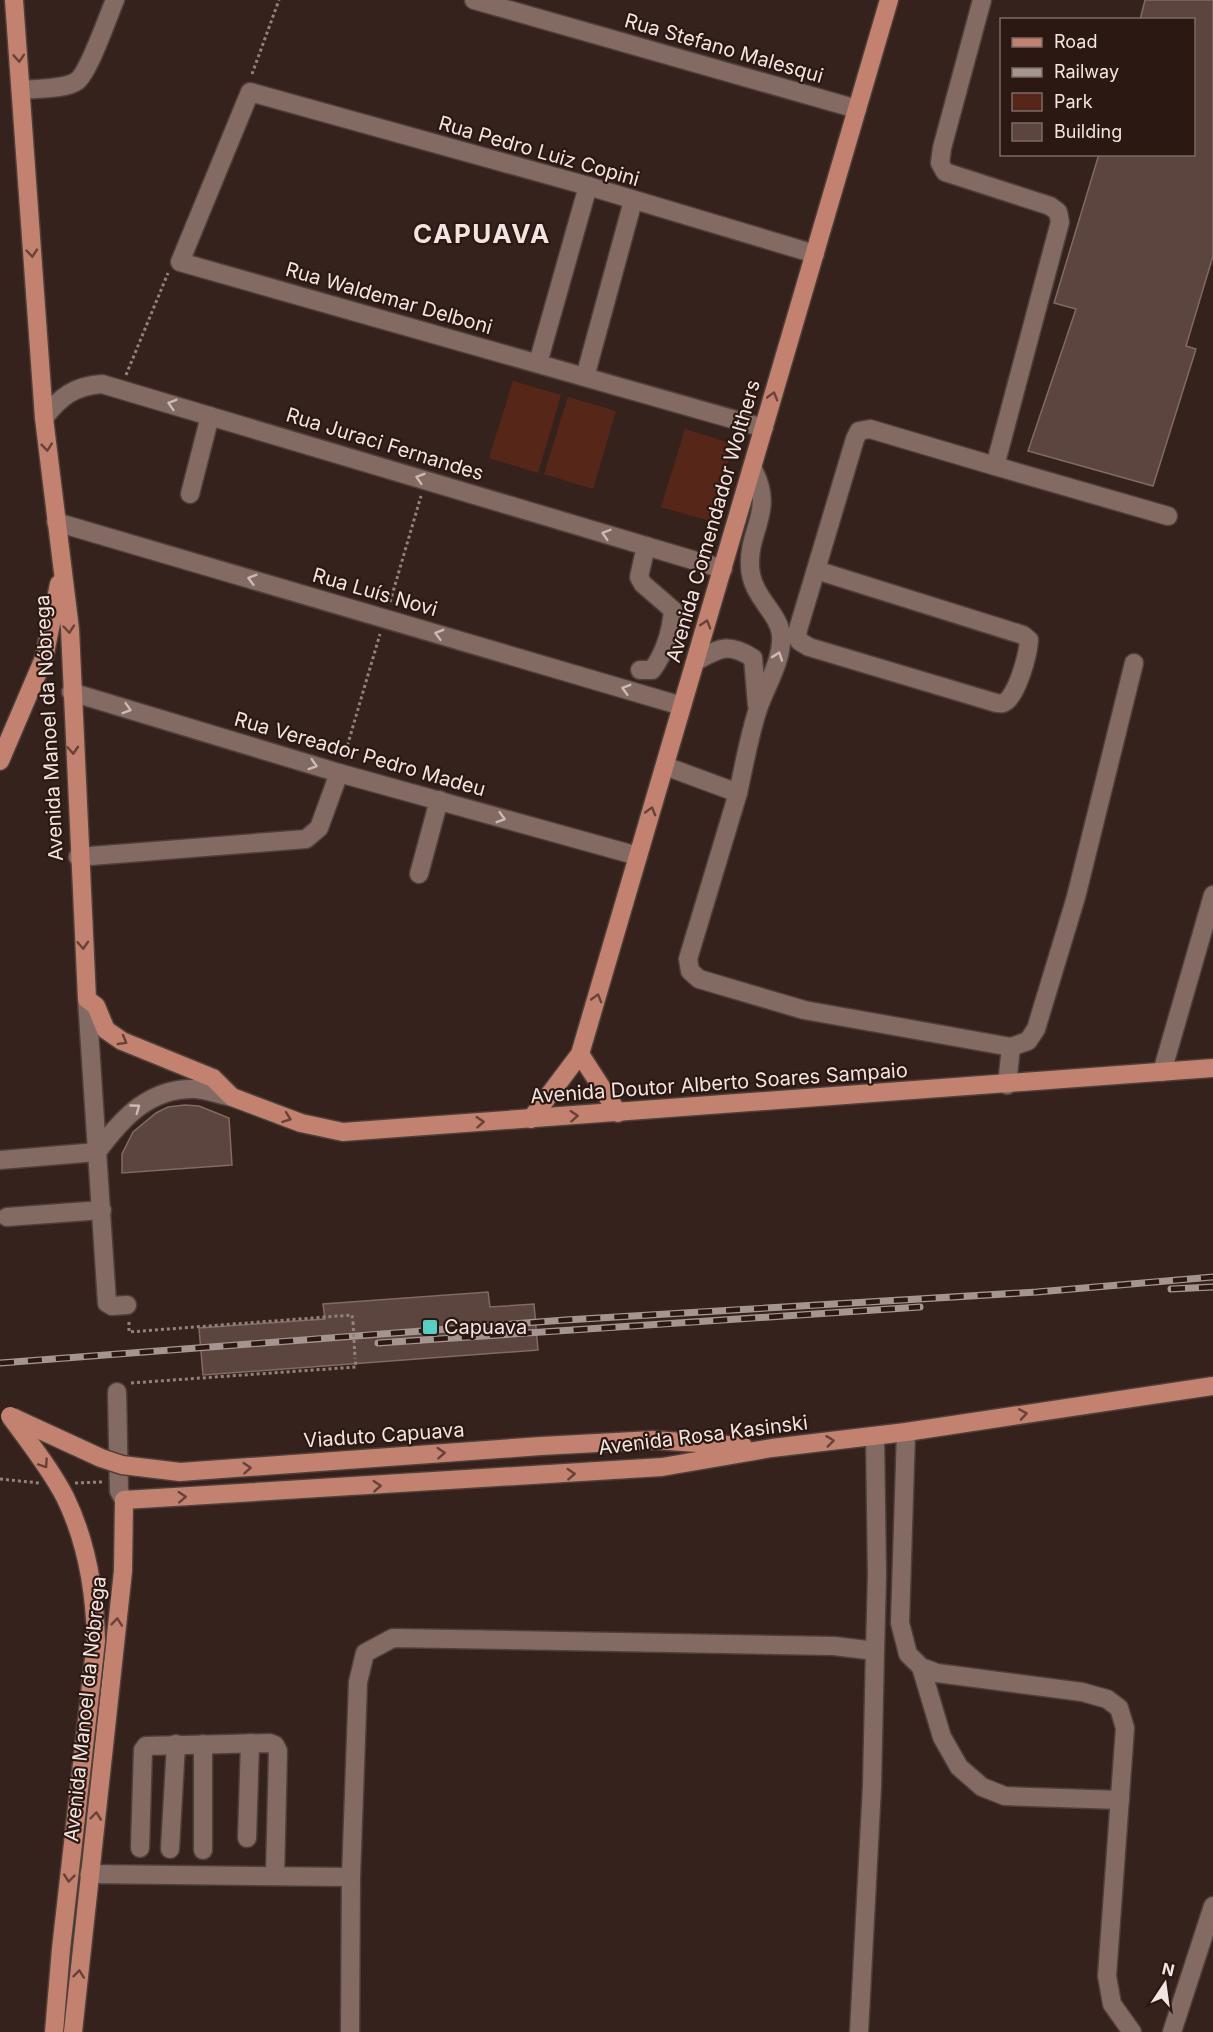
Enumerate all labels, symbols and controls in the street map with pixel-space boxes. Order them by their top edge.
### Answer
street label: Rua Stefano Malesqui [622,8,826,88]
legend [1000,18,1195,156]
text: Road [1054,31,1097,52]
one-way arrow [12,54,25,63]
text: Railway [1054,61,1119,82]
text: Park [1054,91,1093,112]
street label: Rua Pedro Luiz Copini [436,111,642,191]
text: Building [1054,121,1122,142]
district label: CAPUAVA [413,218,551,249]
one-way arrow [25,248,38,257]
street label: Rua Waldemar Delboni [283,257,495,339]
street label: Avenida Comendador Wolthers [661,377,765,665]
one-way arrow [766,391,778,402]
one-way arrow [167,399,178,411]
street label: Rua Juraci Fernandes [283,403,487,485]
one-way arrow [40,443,53,452]
one-way arrow [415,473,426,485]
one-way arrow [602,529,612,541]
street label: Rua Luís Novi [310,563,440,621]
one-way arrow [247,574,258,586]
street label: Avenida Manoel da Nóbrega [30,594,68,862]
one-way arrow [699,619,711,630]
one-way arrow [62,624,75,633]
one-way arrow [434,629,445,641]
one-way arrow [771,651,783,661]
one-way arrow [621,684,632,696]
one-way arrow [121,702,132,714]
street label: Rua Vereador Pedro Madeu [232,707,488,801]
one-way arrow [67,746,80,755]
one-way arrow [308,758,318,770]
one-way arrow [644,806,657,816]
one-way arrow [495,811,506,823]
one-way arrow [77,941,90,950]
one-way arrow [590,993,602,1004]
one-way arrow [117,1034,127,1046]
street label: Avenida Doutor Alberto Soares Sampaio [530,1058,908,1108]
one-way arrow [129,1104,140,1115]
one-way arrow [570,1110,579,1123]
one-way arrow [281,1111,292,1123]
one-way arrow [475,1116,484,1129]
place label: Capuava [444,1315,527,1339]
marker: Capuava [421,1318,439,1336]
one-way arrow [1019,1409,1028,1421]
street label: Avenida Rosa Kasinski [597,1410,809,1460]
street label: Viaduto Capuava [303,1417,465,1453]
one-way arrow [826,1436,835,1448]
one-way arrow [437,1447,446,1460]
one-way arrow [37,1457,48,1468]
one-way arrow [242,1462,251,1475]
one-way arrow [567,1467,576,1480]
one-way arrow [372,1480,381,1493]
one-way arrow [177,1491,186,1504]
street label: Avenida Manoel da Nóbrega [59,1575,111,1843]
one-way arrow [110,1617,123,1626]
one-way arrow [89,1811,101,1820]
one-way arrow [63,1873,76,1882]
north arrow [1135,1954,1195,2014]
text: N [1160,1958,1177,1981]
one-way arrow [72,1969,85,1978]

